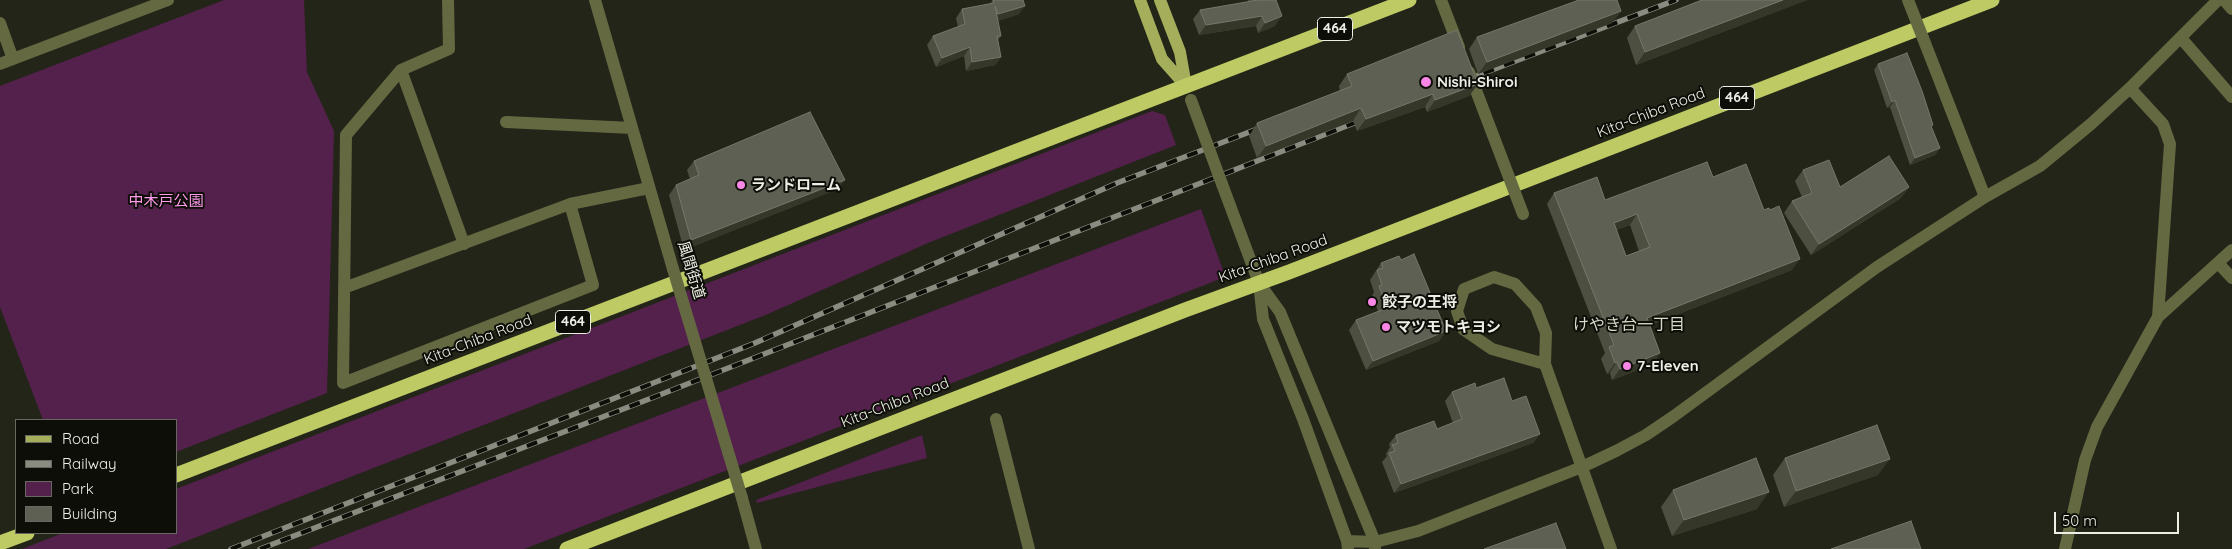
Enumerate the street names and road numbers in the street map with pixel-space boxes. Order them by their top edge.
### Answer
road number: 464 [1318,18,1352,40]
street label: Kita-Chiba Road [1594,84,1708,142]
road number: 464 [1720,86,1754,110]
street label: Kita-Chiba Road [1216,231,1330,287]
street label: 風間街道 [674,239,708,301]
street label: Kita-Chiba Road [421,311,535,369]
road number: 464 [556,311,590,334]
street label: Kita-Chiba Road [838,374,952,432]

